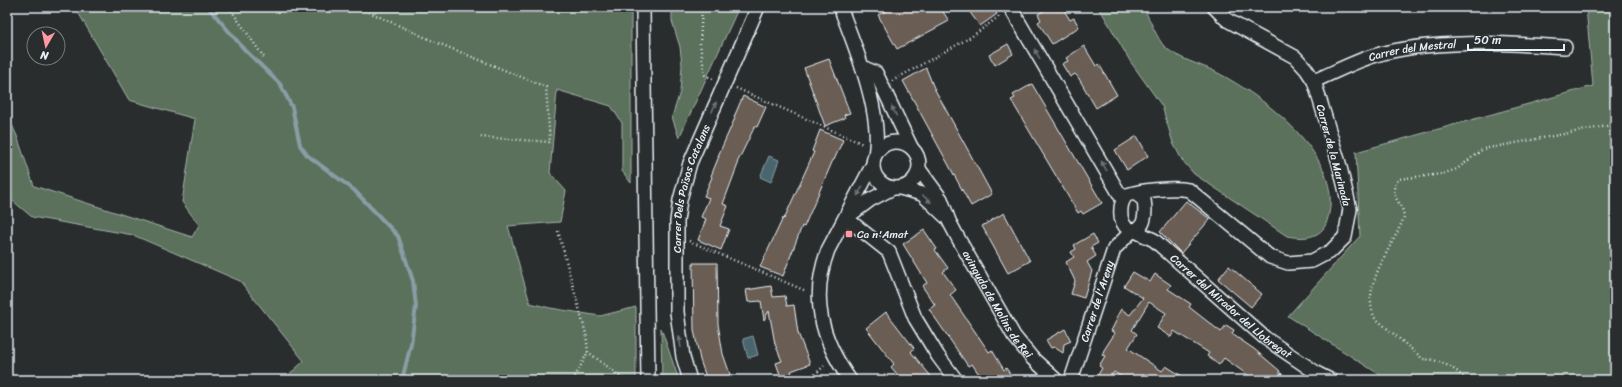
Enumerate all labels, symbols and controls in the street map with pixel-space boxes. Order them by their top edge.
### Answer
north arrow [26,26,66,66]
scale bar [1468,26,1564,52]
text: 50 m [1474,29,1501,51]
street label: Carrer del Mestral [1366,35,1457,67]
text: N [39,45,51,66]
one-way arrow [1034,48,1041,60]
one-way arrow [712,101,718,113]
street label: Carrer de la Marinada [1311,102,1356,209]
one-way arrow [891,106,897,117]
street label: Carrer Dels Països Catalans [668,120,716,253]
one-way arrow [1100,160,1107,172]
one-way arrow [856,185,863,197]
one-way arrow [922,195,933,204]
place label: Ca n'Amat [857,225,908,244]
marker: Ca n'Amat [844,229,854,239]
street label: avinguda de Molins de Rei [957,247,1038,363]
street label: Carrer del Mirador del Llobregat [1166,249,1296,364]
street label: Carrer de l'Areny [1075,258,1120,345]
one-way arrow [677,336,683,348]

